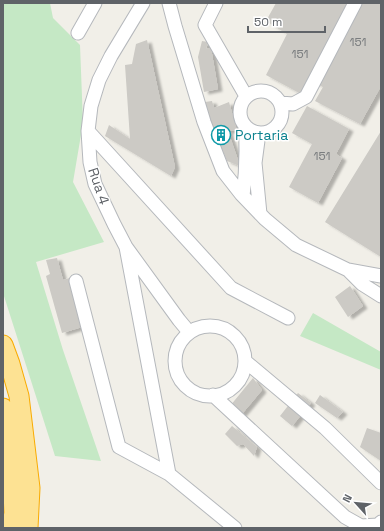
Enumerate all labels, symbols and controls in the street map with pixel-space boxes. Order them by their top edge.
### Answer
scale bar [248,8,325,34]
text: 50 m [254,14,282,30]
house number: 151 [349,34,367,50]
house number: 151 [291,46,309,62]
building icon: Portaria [210,124,232,146]
place label: Portaria [235,126,288,144]
house number: 151 [313,148,331,164]
street label: Rua 4 [84,165,114,207]
north arrow [336,483,376,523]
text: N [339,492,355,505]

